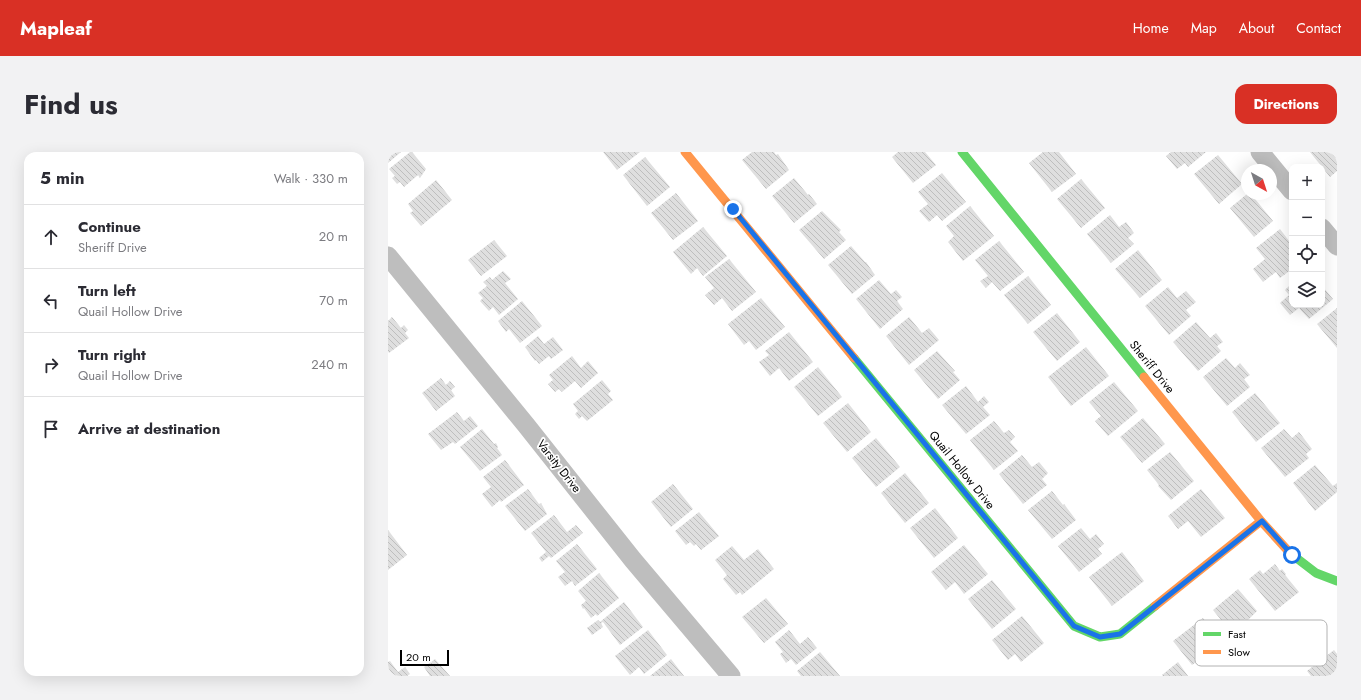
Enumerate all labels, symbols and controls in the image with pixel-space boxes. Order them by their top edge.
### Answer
text: Mapleaf [20,15,92,42]
text: Home [1133,18,1169,38]
text: Map [1191,18,1217,38]
text: About [1239,18,1274,38]
text: Contact [1296,18,1341,38]
text: Find us [24,84,118,125]
button: Directions [1235,84,1337,124]
north arrow [1241,164,1277,200]
map controls [1289,164,1325,308]
button: + [1289,164,1325,200]
text: 5 min [40,166,84,190]
text: Walk · 330 m [274,169,348,188]
route end [724,200,742,218]
button: − [1289,200,1325,236]
text: Continue [78,216,141,238]
icon: ahead [40,226,62,248]
text: 20 m [319,227,348,246]
button: locate [1289,236,1325,272]
text: Sheriff Drive [78,238,147,257]
button: layers [1289,272,1325,308]
text: Turn left [78,280,136,302]
icon: left [40,290,62,312]
text: 70 m [319,291,348,310]
text: Quail Hollow Drive [78,302,183,321]
street label: Sheriff Drive [1125,337,1179,397]
text: Turn right [78,344,146,366]
icon: right [40,354,62,376]
text: 240 m [311,355,348,374]
text: Quail Hollow Drive [78,366,183,385]
icon: arrive [40,418,62,440]
text: Arrive at destination [78,418,220,440]
street label: Quail Hollow Drive [925,427,999,513]
street label: Varsity Drive [533,436,585,496]
route start [1283,546,1301,564]
legend [1195,620,1327,666]
text: Fast [1228,626,1246,642]
text: Slow [1228,644,1250,660]
scale bar [400,648,449,667]
text: 20 m [406,649,431,665]

